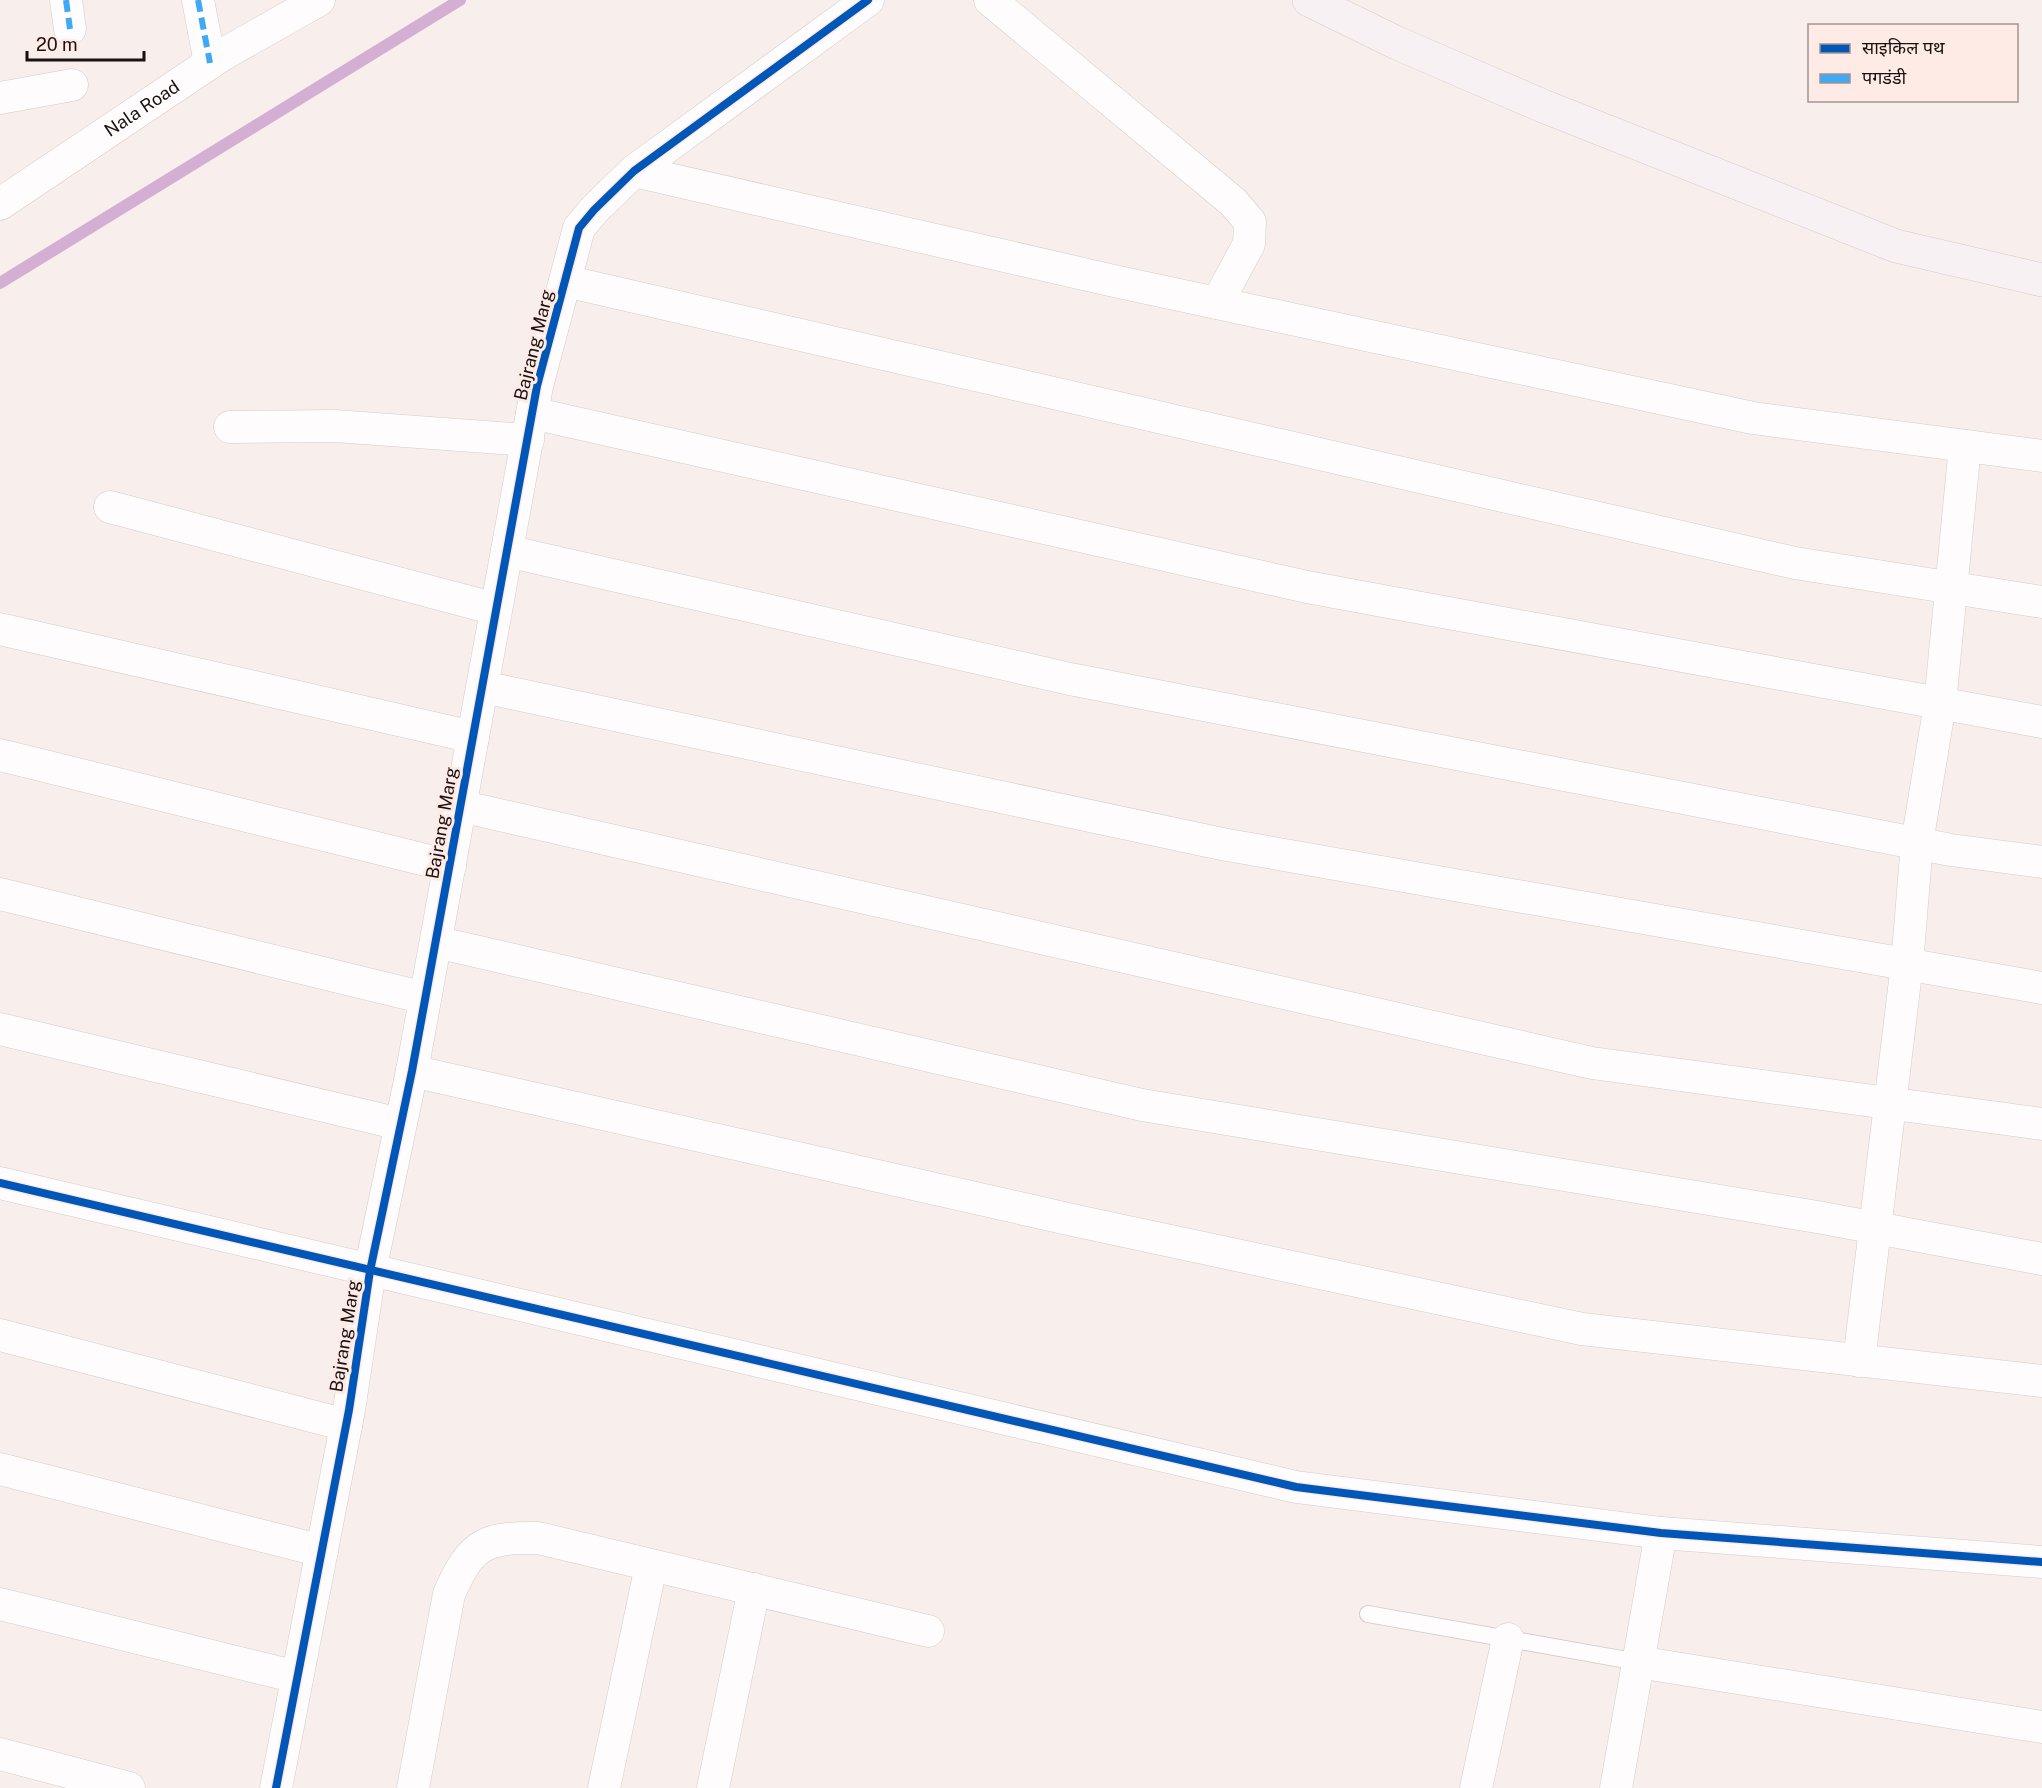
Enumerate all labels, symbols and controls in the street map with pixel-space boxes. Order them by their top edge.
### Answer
scale bar [27,24,144,62]
legend [1808,24,2018,102]
text: 20 m [36,34,78,55]
text: साइकिल पथ [1862,37,1945,58]
text: पगडंडी [1862,67,1907,88]
street label: Nala Road [100,76,183,141]
street label: Bajrang Marg [510,287,557,402]
street label: Bajrang Marg [421,765,462,881]
street label: Bajrang Marg [325,1278,364,1394]

